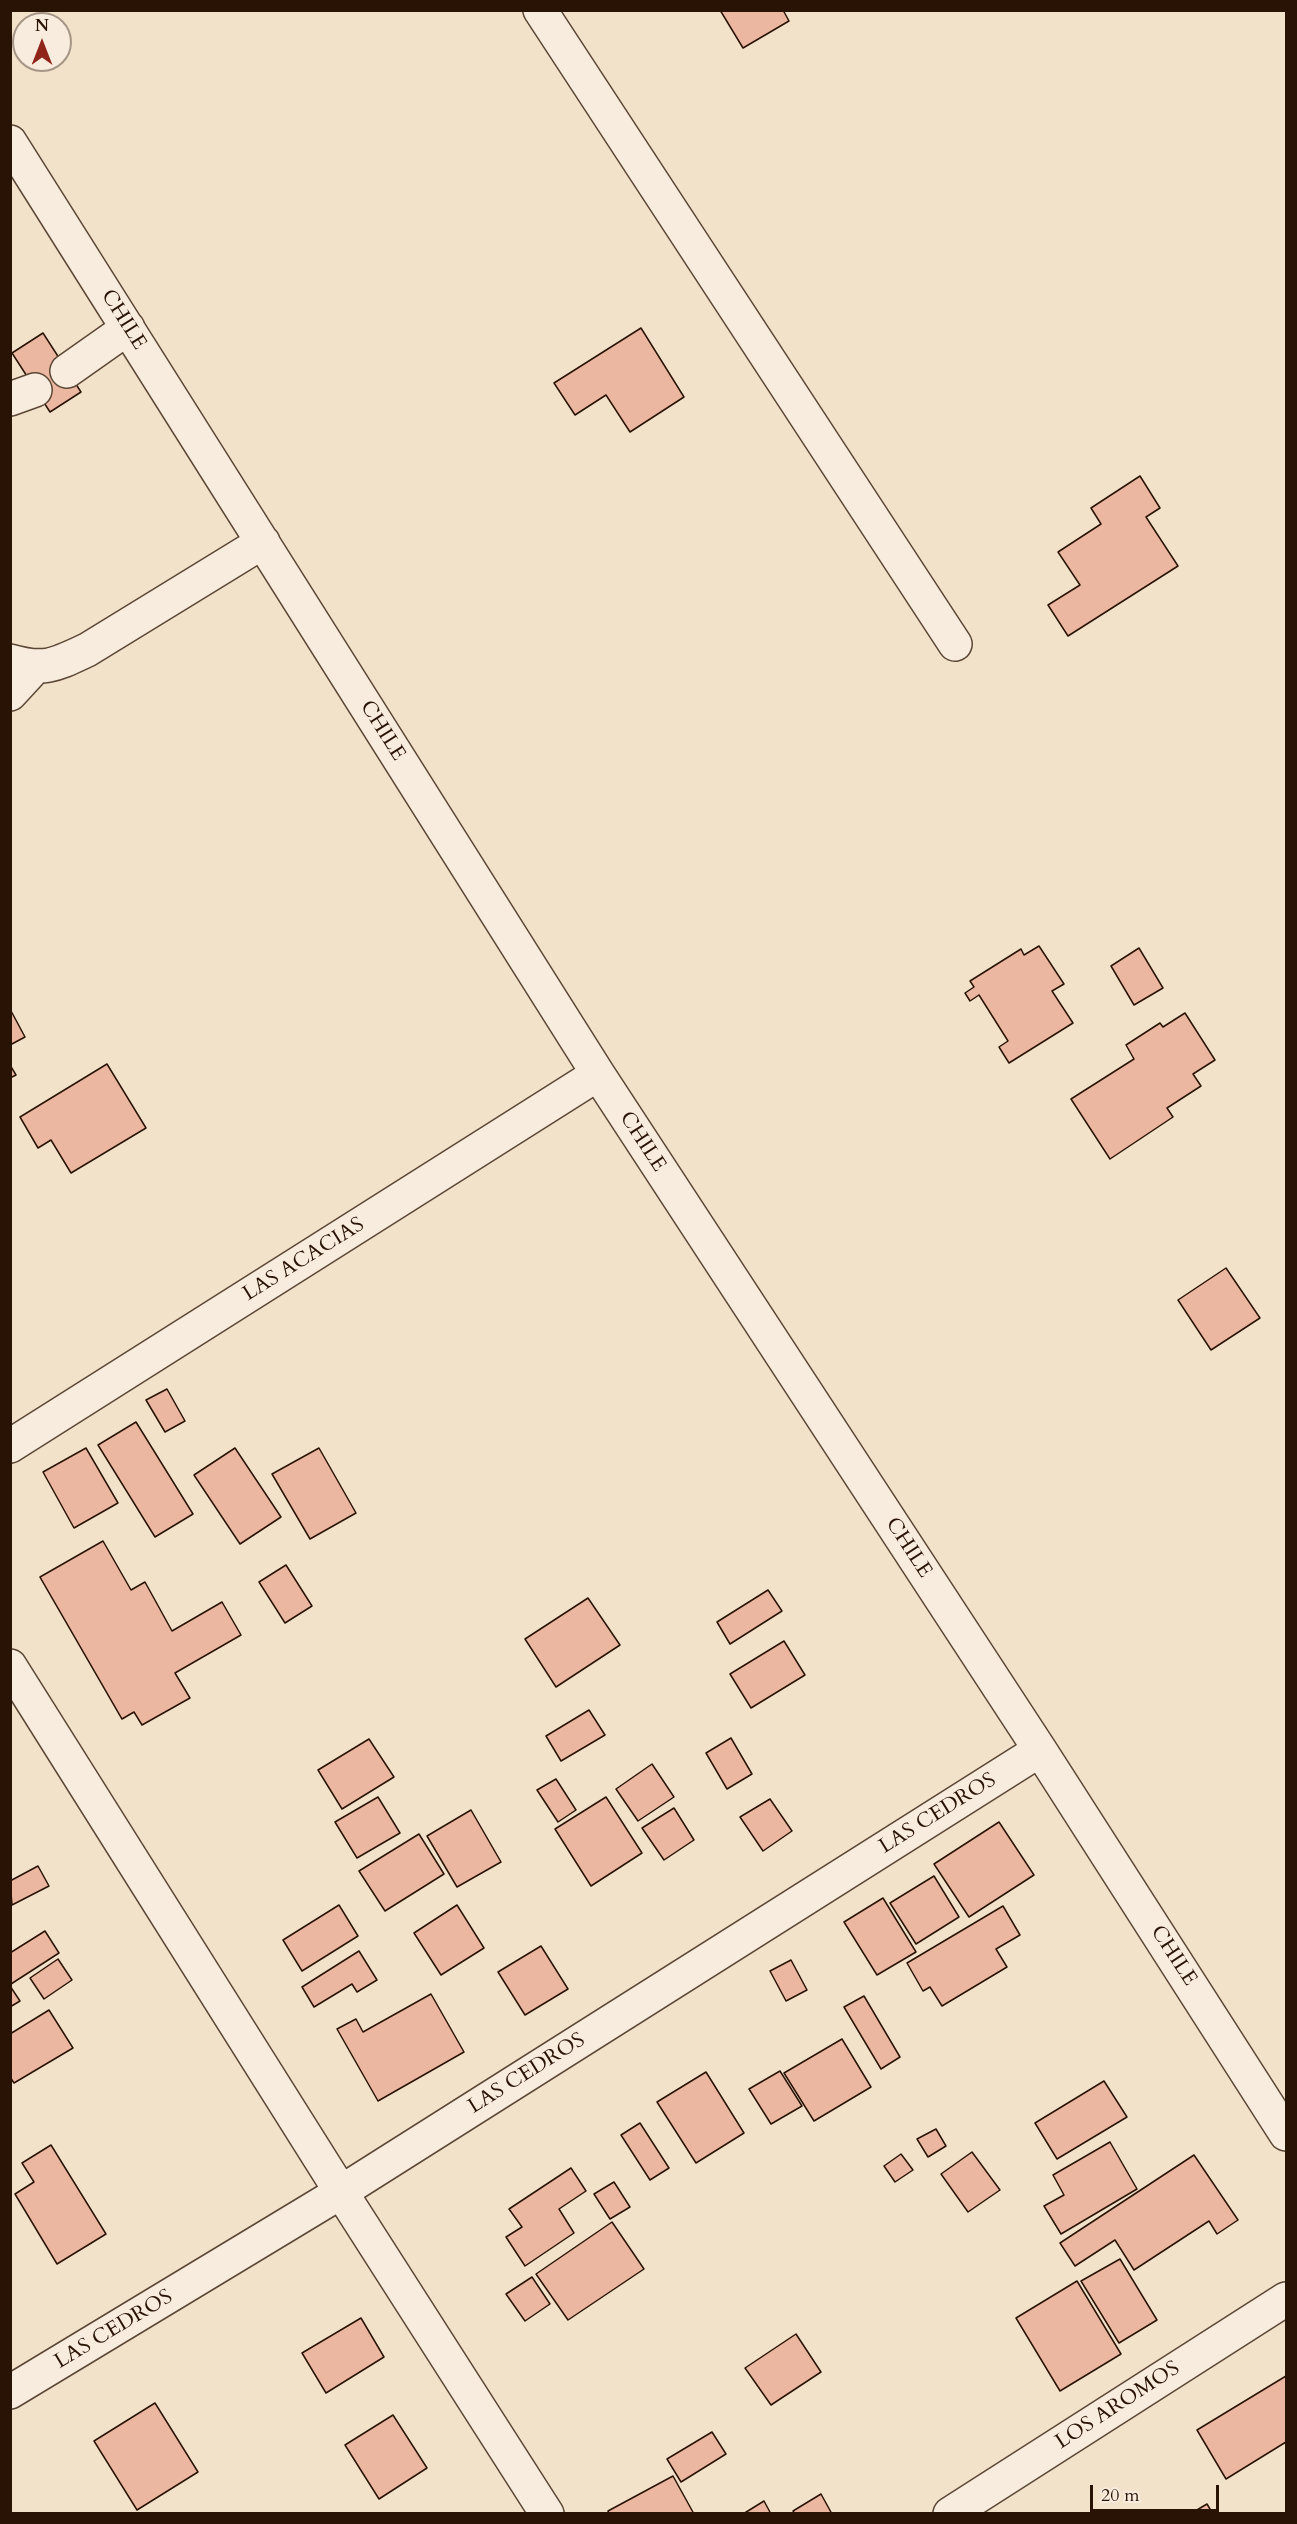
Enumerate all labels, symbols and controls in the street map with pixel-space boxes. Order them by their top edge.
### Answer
north arrow [12,12,72,72]
text: N [35,15,49,37]
street label: CHILE [95,285,151,355]
street label: CHILE [354,696,410,766]
street label: CHILE [613,1107,671,1177]
street label: LAS ACACIAS [239,1213,369,1307]
street label: CHILE [879,1513,937,1583]
street label: LAS CEDROS [875,1768,1001,1860]
street label: CHILE [1144,1921,1202,1991]
street label: LAS CEDROS [464,2028,590,2120]
street label: LAS CEDROS [50,2285,178,2375]
street label: LOS AROMOS [1051,2356,1185,2456]
scale bar [1093,2473,1222,2511]
text: 20 m [1101,2483,1140,2508]

